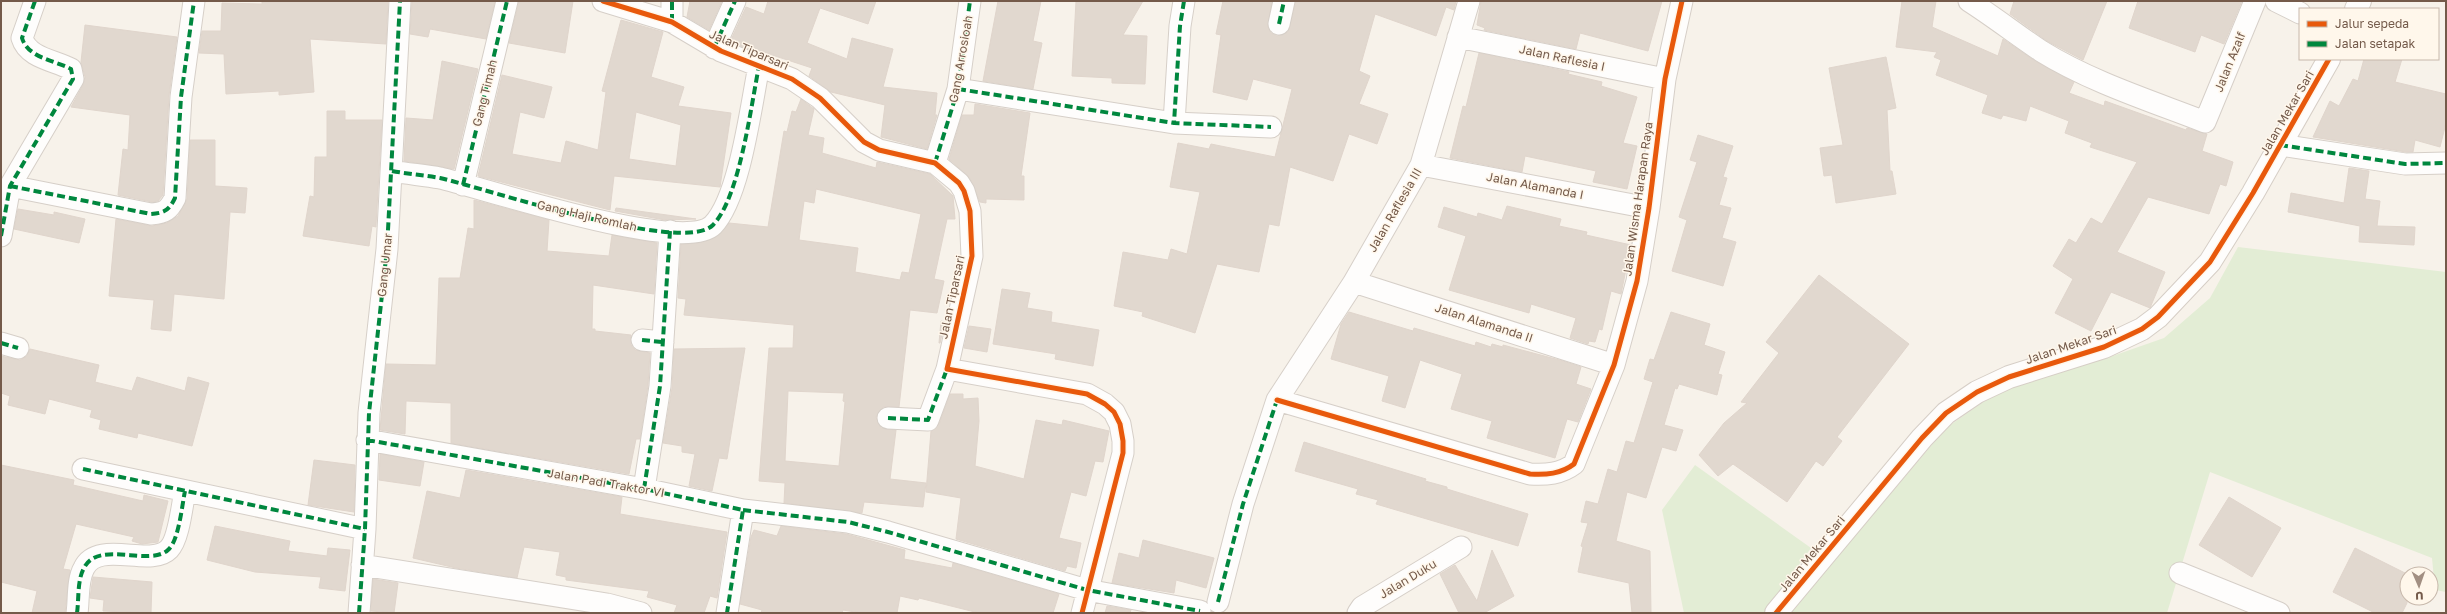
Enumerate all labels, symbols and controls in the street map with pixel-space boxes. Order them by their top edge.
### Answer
legend [2299,8,2439,60]
street label: Gang Arrosioah [945,14,976,104]
text: Jalur sepeda [2335,16,2409,31]
street label: Jalan Tiparsari [707,26,791,73]
street label: Jalan Azalf [2211,29,2249,94]
text: Jalan setapak [2335,36,2416,51]
street label: Jalan Raflesia I [1518,41,1606,74]
street label: Gang Timah [469,58,500,128]
street label: Jalan Mekar Sari [2256,68,2317,158]
street label: Jalan Wisma Harapan Raya [1619,121,1656,277]
street label: Jalan Raflesia III [1364,165,1425,255]
street label: Jalan Alamanda I [1485,169,1585,202]
street label: Gang Haji Romlah [536,197,639,234]
street label: Gang Umar [374,232,395,297]
street label: Jalan Tiparsari [935,254,968,340]
street label: Jalan Alamanda II [1433,300,1535,345]
street label: Jalan Mekar Sari [2023,322,2118,367]
street label: Jalan Padi Traktor VI [546,465,666,500]
street label: Jalan Mekar Sari [1775,512,1848,595]
street label: Jalan Duku [1376,556,1439,602]
north arrow [2399,566,2439,606]
text: U [2415,590,2424,603]

